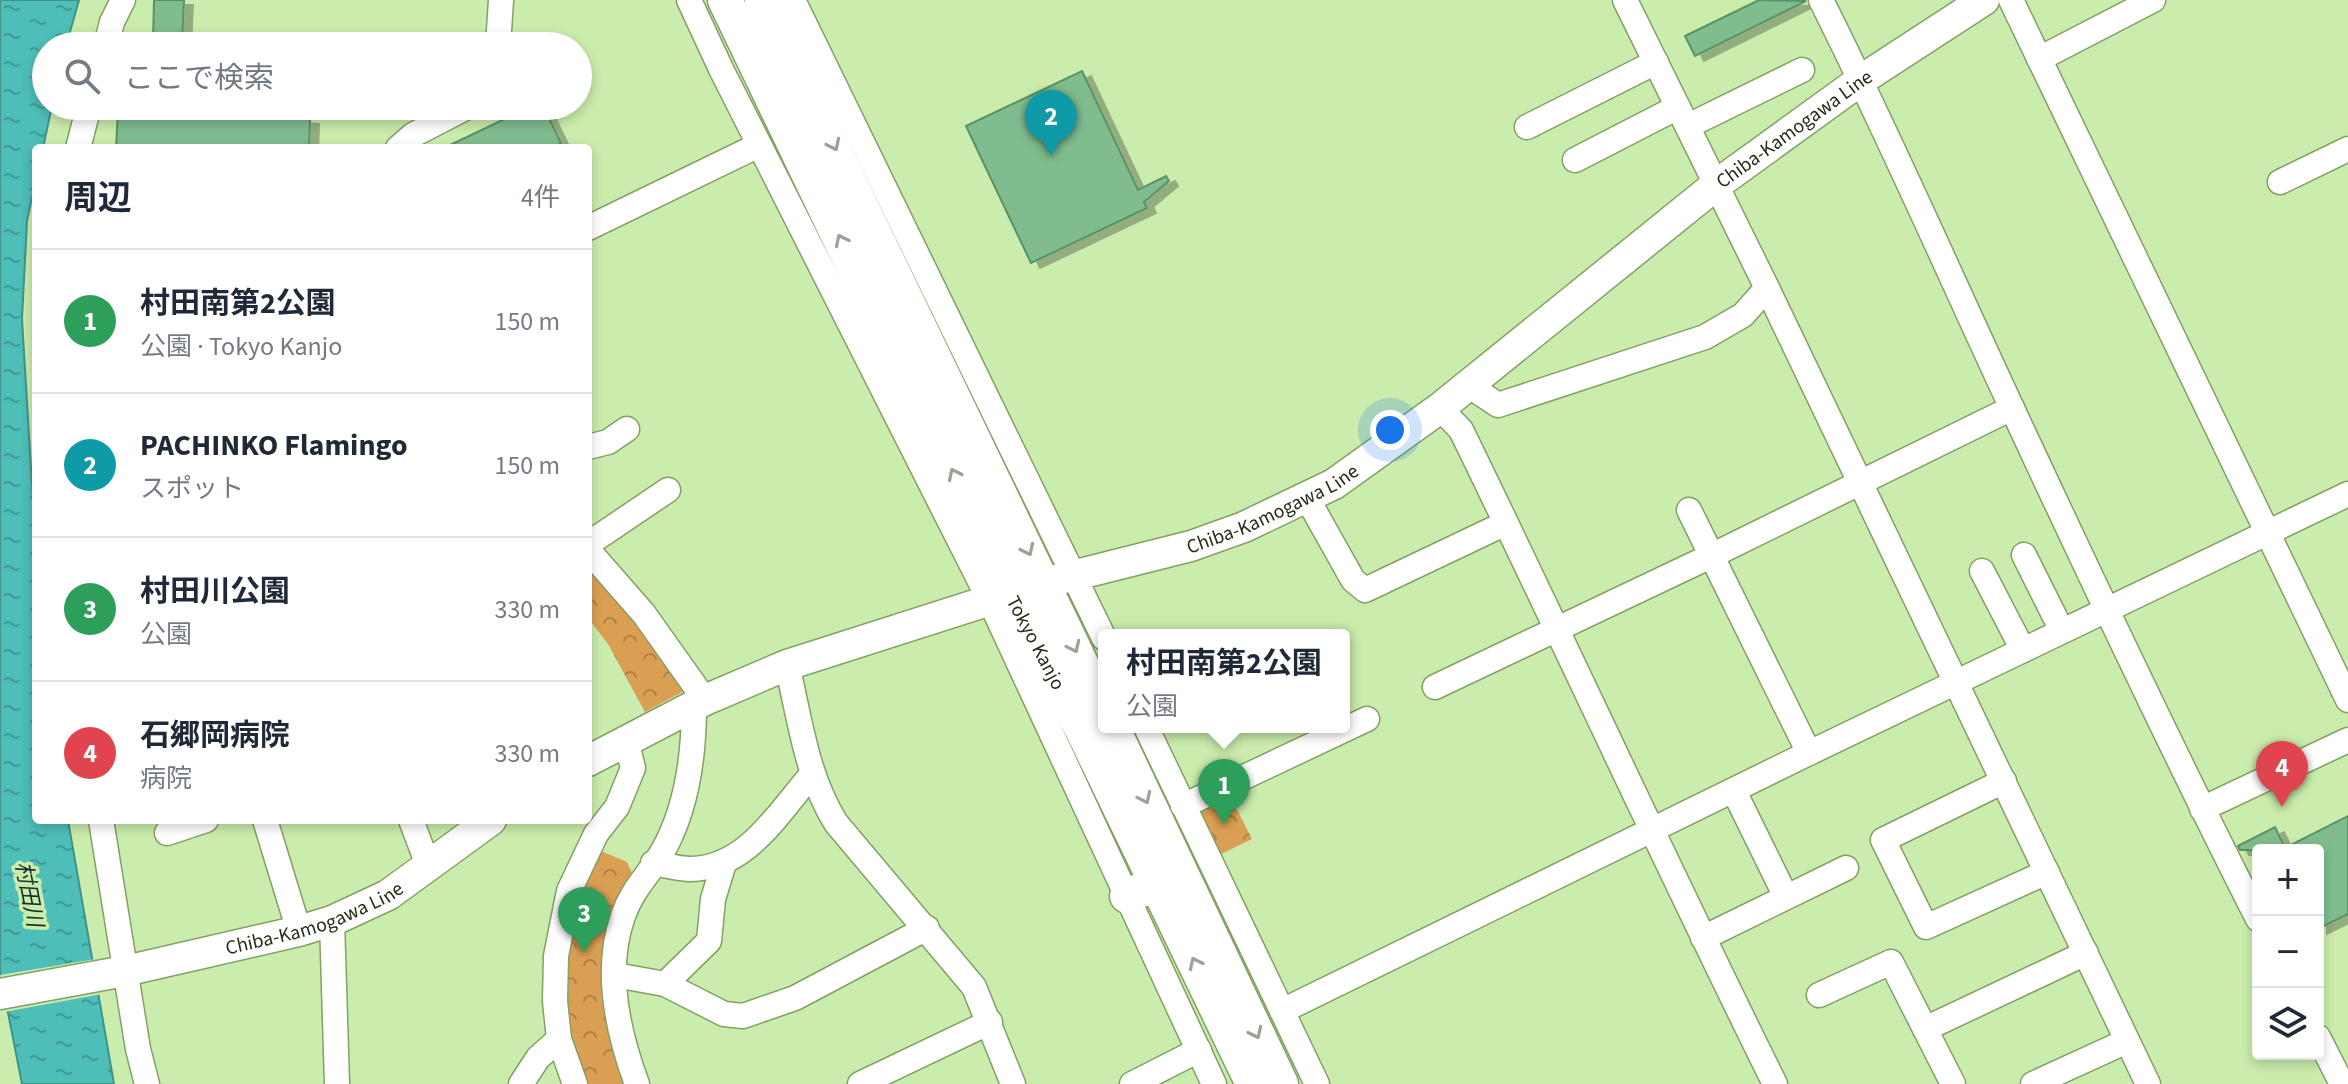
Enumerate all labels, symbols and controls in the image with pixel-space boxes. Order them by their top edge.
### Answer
search box [32,32,592,120]
icon: search [60,54,104,98]
text: ここで検索 [124,57,274,100]
street label: Chiba-Kamogawa Line [1711,63,1878,196]
pin: 2 [1025,90,1077,156]
one-way arrow [824,137,840,152]
text: 周辺 [64,174,132,223]
text: 4件 [521,179,560,216]
one-way arrow [835,233,851,248]
text: 村田南第2公園 [140,282,336,325]
text: 1 [83,303,97,340]
text: 150 m [494,303,560,340]
text: 公園 · Tokyo Kanjo [140,328,342,365]
your location [1370,410,1410,450]
text: PACHINKO Flamingo [140,424,408,467]
text: 2 [83,447,97,484]
text: 150 m [494,447,560,484]
street label: Chiba-Kamogawa Line [1183,458,1365,561]
one-way arrow [948,468,964,482]
text: スポット [140,470,244,507]
one-way arrow [1018,542,1034,556]
text: 村田川公園 [140,570,290,613]
text: 3 [83,591,97,628]
text: 330 m [494,591,560,628]
street label: Tokyo Kanjo [999,591,1072,695]
text: 公園 [140,616,192,653]
popup [1098,629,1350,733]
one-way arrow [1064,639,1080,653]
text: 村田南第2公園 [1126,642,1322,685]
text: 公園 [1126,688,1178,725]
text: 石郷岡病院 [140,714,290,757]
text: 4 [83,735,97,772]
text: 330 m [494,735,560,772]
pin: 4 [2256,741,2308,807]
pin: 1 [1198,759,1250,825]
text: 病院 [140,760,192,797]
one-way arrow [1135,789,1151,804]
map controls [2252,844,2324,1060]
button: + [2252,844,2324,916]
water label: 村田川 [7,859,51,932]
street label: Chiba-Kamogawa Line [223,875,410,962]
pin: 3 [558,887,610,953]
button: − [2252,916,2324,988]
one-way arrow [1189,957,1205,972]
button: layers [2252,988,2324,1060]
one-way arrow [1246,1024,1262,1039]

